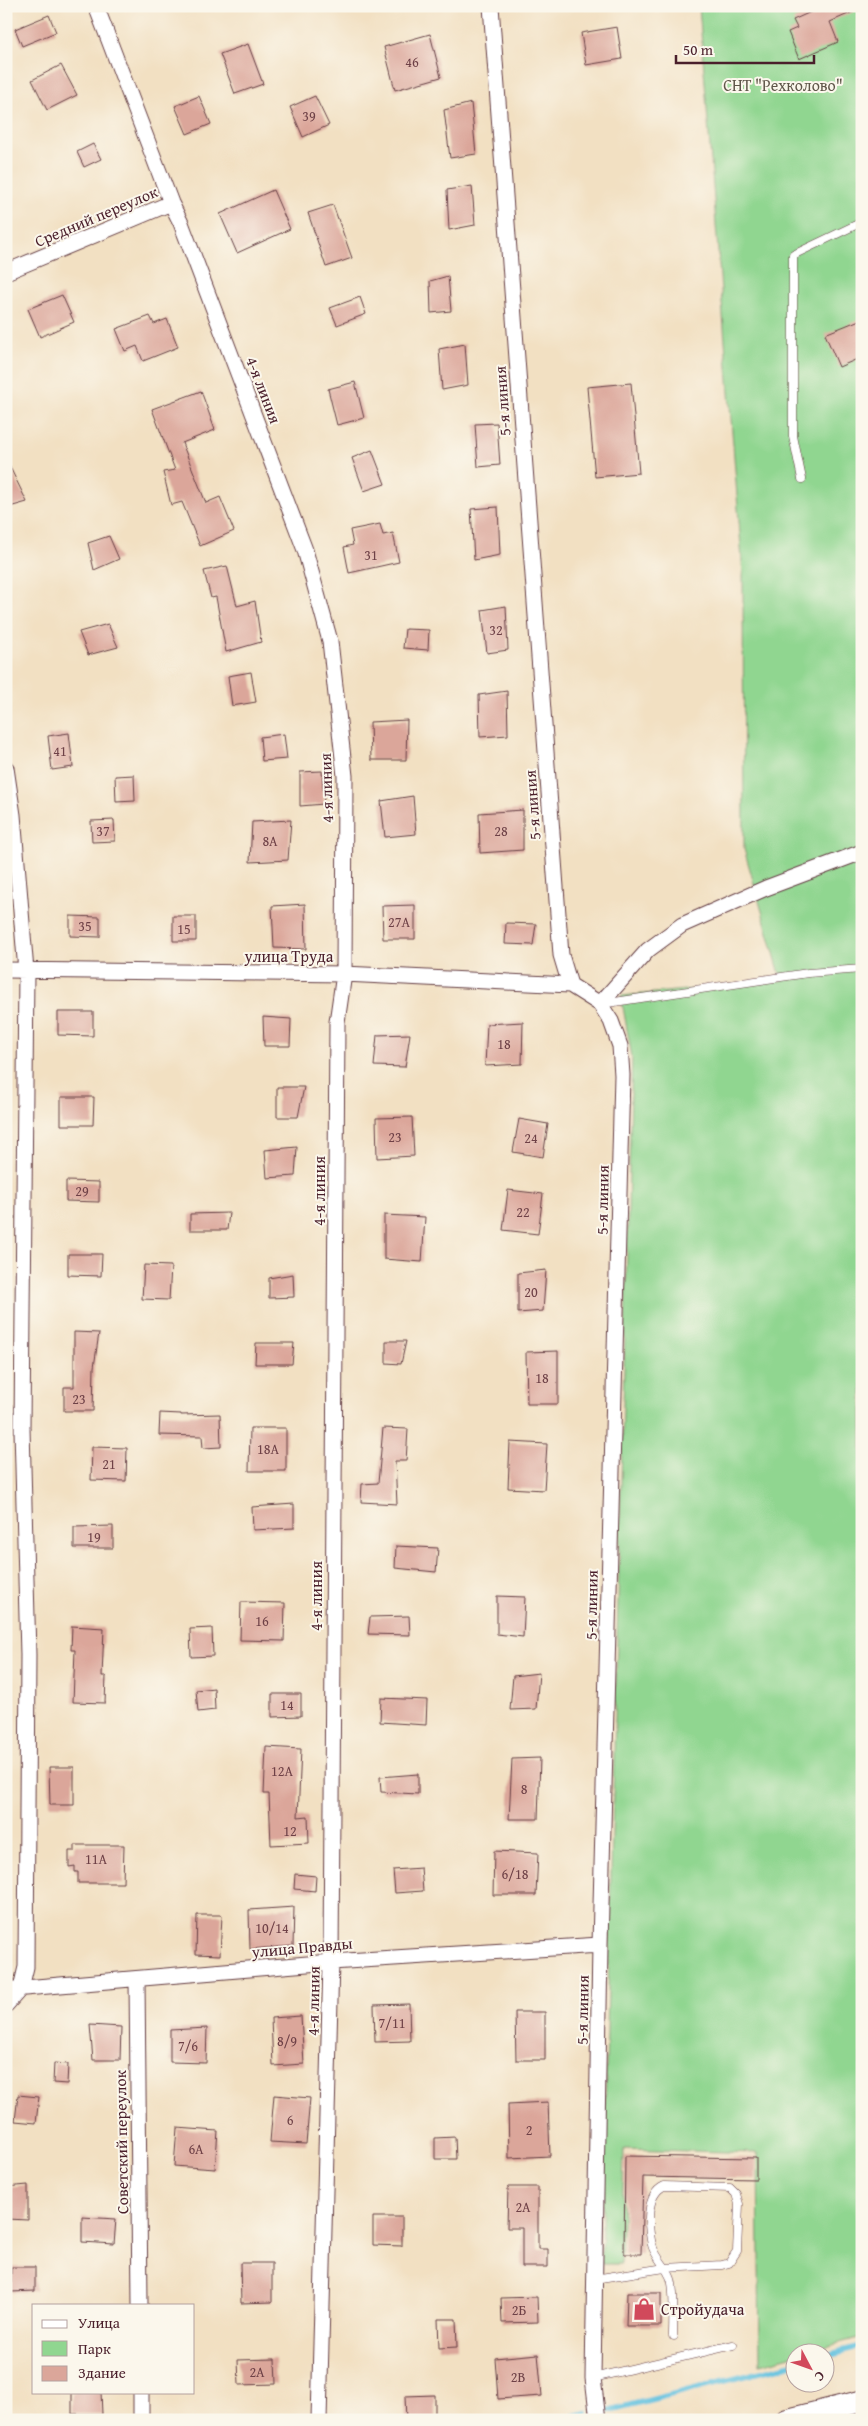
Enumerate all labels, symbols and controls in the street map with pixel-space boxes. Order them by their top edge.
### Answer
scale bar [676,32,813,64]
text: 50 m [683,39,714,60]
house number: 46 [405,52,419,72]
park label: СНТ "Рехколово" [723,73,843,97]
house number: 39 [302,106,316,126]
street label: Средний переулок [31,179,162,253]
street label: 4-я линия [240,353,288,427]
street label: 5-я линия [488,365,516,437]
house number: 31 [364,545,378,565]
house number: 32 [489,620,503,640]
house number: 41 [53,741,67,761]
street label: 4-я линия [313,753,339,823]
street label: 5-я линия [518,769,546,841]
house number: 37 [96,821,110,841]
house number: 28 [494,821,508,841]
house number: 8А [262,831,278,851]
house number: 27А [388,912,410,932]
house number: 35 [78,916,92,936]
house number: 15 [177,919,191,939]
street label: улица Труда [244,944,334,968]
house number: 18 [497,1034,511,1054]
house number: 23 [388,1127,402,1147]
house number: 24 [524,1128,538,1148]
street label: 4-я линия [307,1156,331,1226]
street label: 5-я линия [589,1165,615,1235]
house number: 29 [75,1181,89,1201]
house number: 22 [516,1202,530,1222]
house number: 20 [524,1282,538,1302]
house number: 18 [535,1368,549,1388]
house number: 23 [72,1389,86,1409]
house number: 18А [257,1439,279,1459]
house number: 21 [102,1454,116,1474]
house number: 19 [87,1527,101,1547]
street label: 4-я линия [304,1561,328,1631]
street label: 5-я линия [578,1570,604,1640]
house number: 16 [255,1611,269,1631]
house number: 14 [280,1695,294,1715]
house number: 12А [271,1761,293,1781]
house number: 8 [521,1779,528,1799]
house number: 12 [283,1821,297,1841]
house number: 11А [85,1849,107,1869]
house number: 6/18 [502,1864,529,1884]
house number: 10/14 [255,1918,289,1938]
street label: улица Правды [250,1931,353,1963]
street label: 4-я линия [300,1966,326,2036]
street label: 5-я линия [569,1975,595,2045]
house number: 7/11 [379,2013,405,2033]
house number: 8/9 [277,2031,297,2051]
house number: 7/6 [178,2036,198,2056]
street label: Советский переулок [108,2069,134,2214]
house number: 6 [287,2110,294,2130]
house number: 2 [526,2120,532,2140]
house number: 6А [188,2139,204,2159]
house number: 2А [515,2197,531,2217]
shop icon: Стройудача [631,2296,657,2322]
place label: Стройудача [661,2297,745,2321]
house number: 2Б [512,2300,526,2320]
legend [32,2304,195,2394]
text: Улица [78,2312,121,2333]
text: Парк [78,2338,111,2359]
north arrow [786,2344,836,2394]
text: Здание [78,2362,126,2383]
house number: 2А [249,2362,265,2382]
house number: 2В [511,2367,525,2387]
text: С [810,2367,830,2386]

